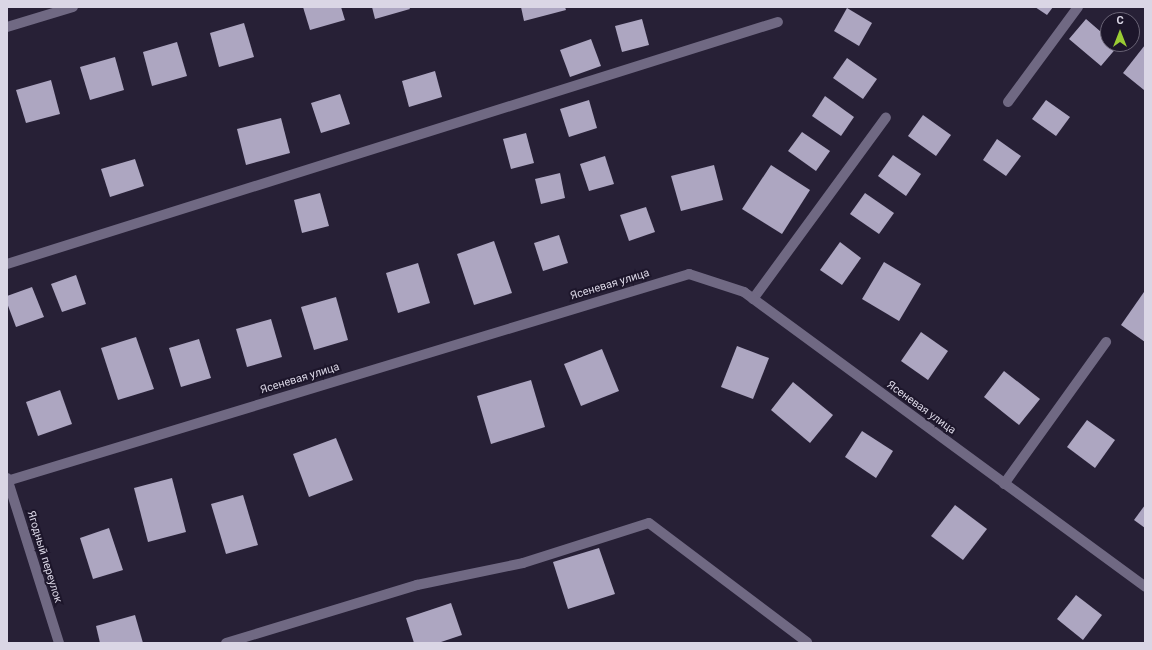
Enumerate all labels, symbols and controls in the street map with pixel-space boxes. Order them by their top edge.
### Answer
north arrow [1100,12,1140,52]
text: С [1116,14,1124,27]
street label: Ясеневая улица [569,267,651,303]
street label: Ясеневая улица [259,361,341,397]
street label: Ясеневая улица [884,379,958,437]
street label: Ягодный переулок [24,509,64,605]

